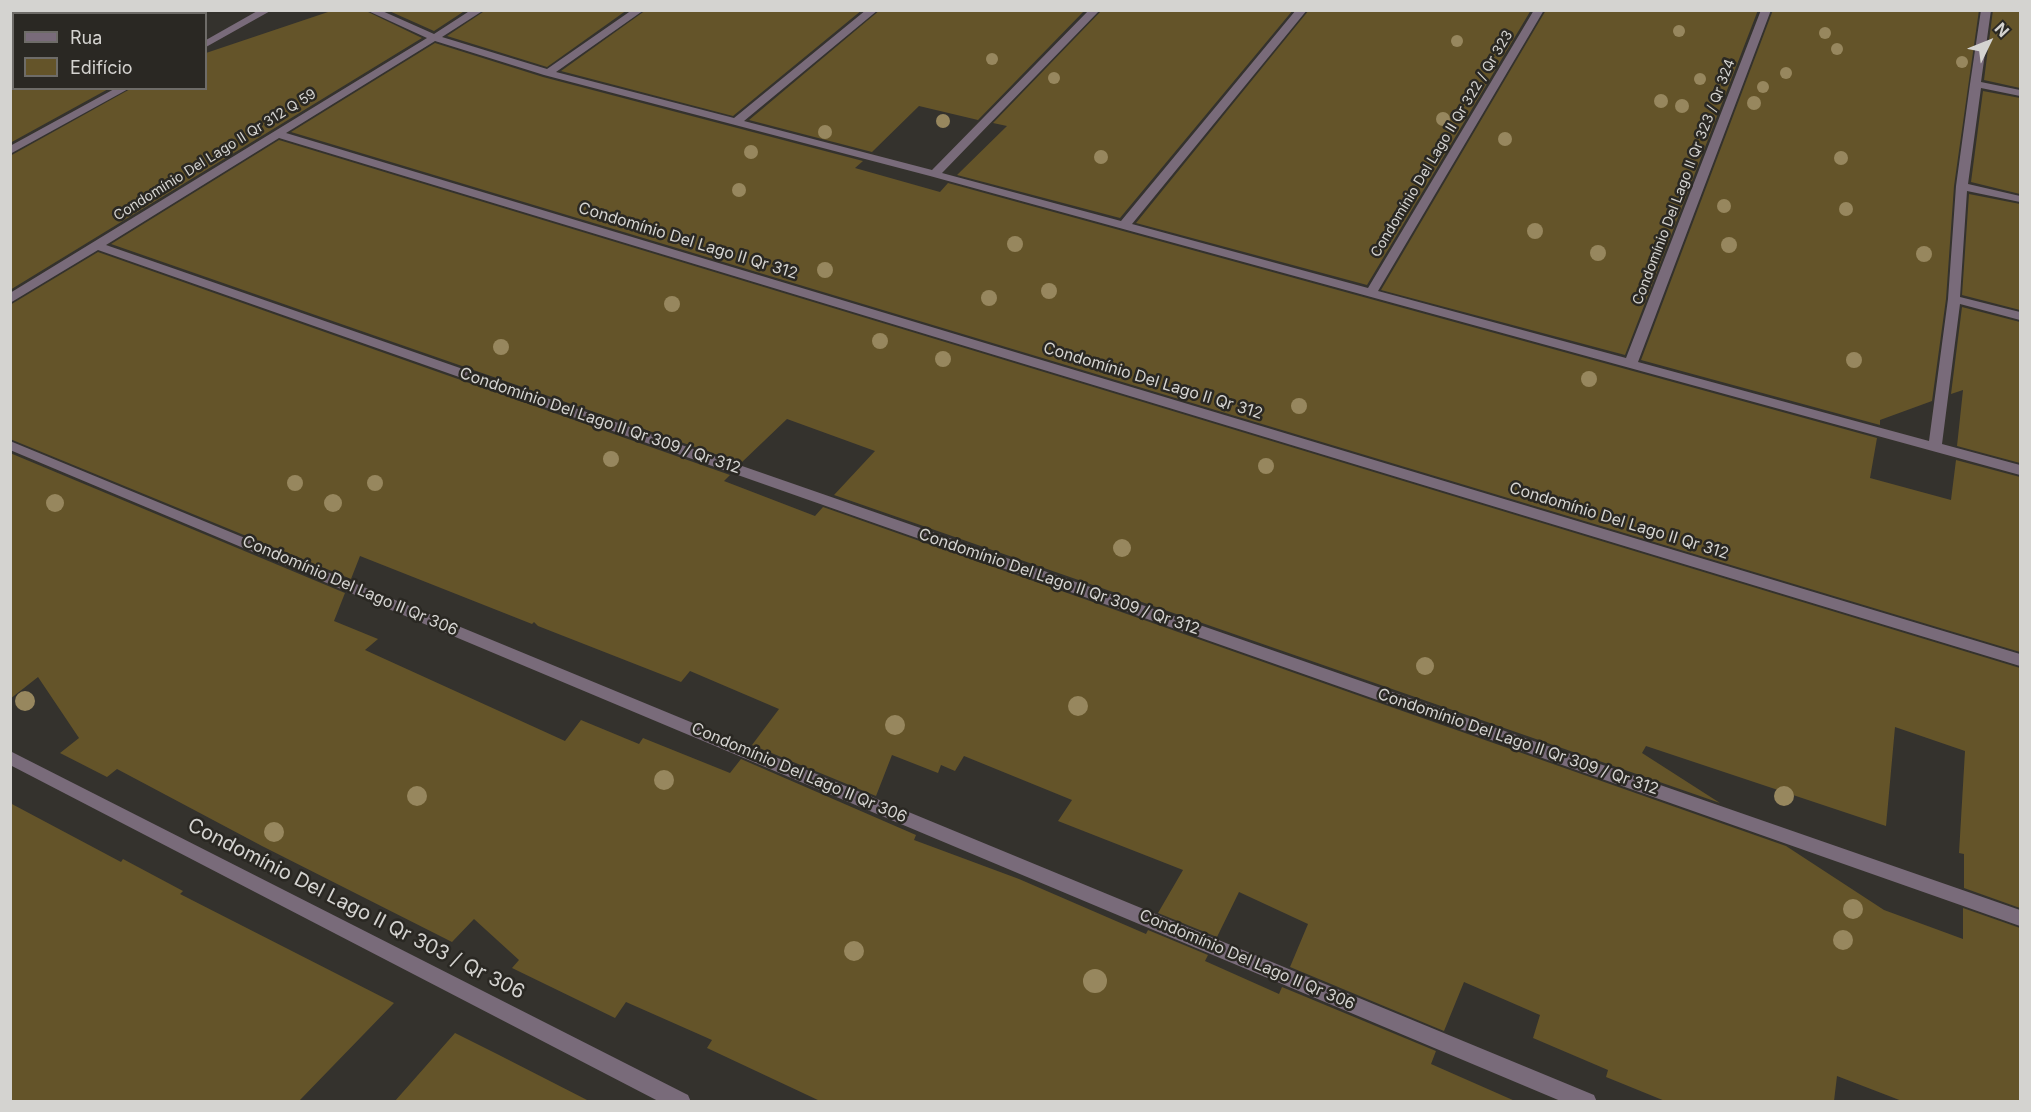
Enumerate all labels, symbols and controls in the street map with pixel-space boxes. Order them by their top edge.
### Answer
legend [12,12,207,90]
north arrow [1959,12,2019,72]
text: N [1991,18,2014,41]
text: Rua [70,27,102,48]
street label: Condomínio Del Lago II Qr 322 / Qr 323 [1367,28,1517,260]
text: Edifício [70,57,133,78]
street label: Condomínio Del Lago II Qr 323 / Qr 324 [1629,57,1739,307]
street label: Condomínio Del Lago II Qr 312 Q 59 [111,85,319,225]
street label: Condomínio Del Lago II Qr 312 [576,198,800,284]
street label: Condomínio Del Lago II Qr 312 [1041,338,1265,424]
street label: Condomínio Del Lago II Qr 309 / Qr 312 [457,364,743,478]
street label: Condomínio Del Lago II Qr 312 [1507,478,1731,564]
street label: Condomínio Del Lago II Qr 309 / Qr 312 [916,525,1202,639]
street label: Condomínio Del Lago II Qr 306 [239,532,461,640]
street label: Condomínio Del Lago II Qr 309 / Qr 312 [1375,685,1661,799]
street label: Condomínio Del Lago II Qr 306 [688,719,910,827]
street label: Condomínio Del Lago II Qr 303 / Qr 306 [184,813,528,1005]
street label: Condomínio Del Lago II Qr 306 [1136,906,1358,1014]

